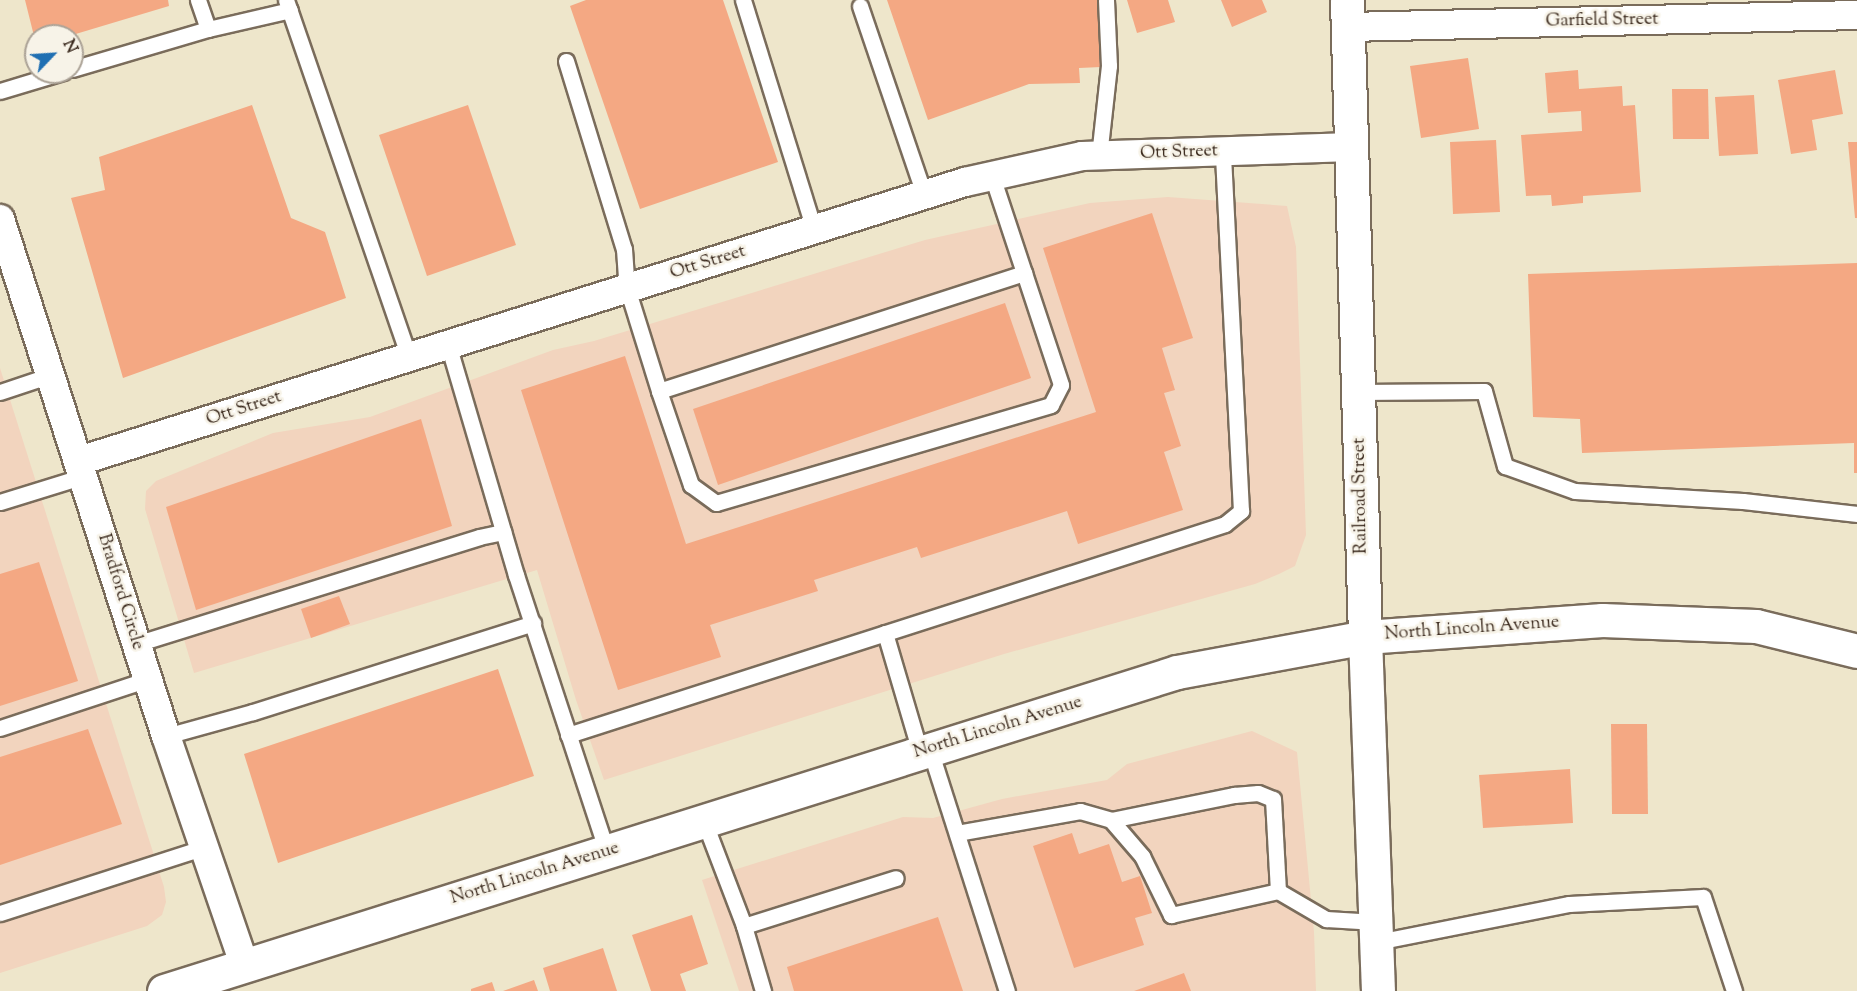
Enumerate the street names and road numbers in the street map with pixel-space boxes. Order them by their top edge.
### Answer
street label: Garfield Street [1545,9,1659,33]
street label: Ott Street [1140,141,1218,165]
street label: Ott Street [668,241,748,285]
street label: Ott Street [204,387,284,431]
street label: Railroad Street [1349,438,1373,554]
street label: Bradford Circle [92,531,148,653]
street label: North Lincoln Avenue [1384,612,1560,646]
street label: North Lincoln Avenue [911,692,1085,764]
street label: North Lincoln Avenue [448,838,622,910]

